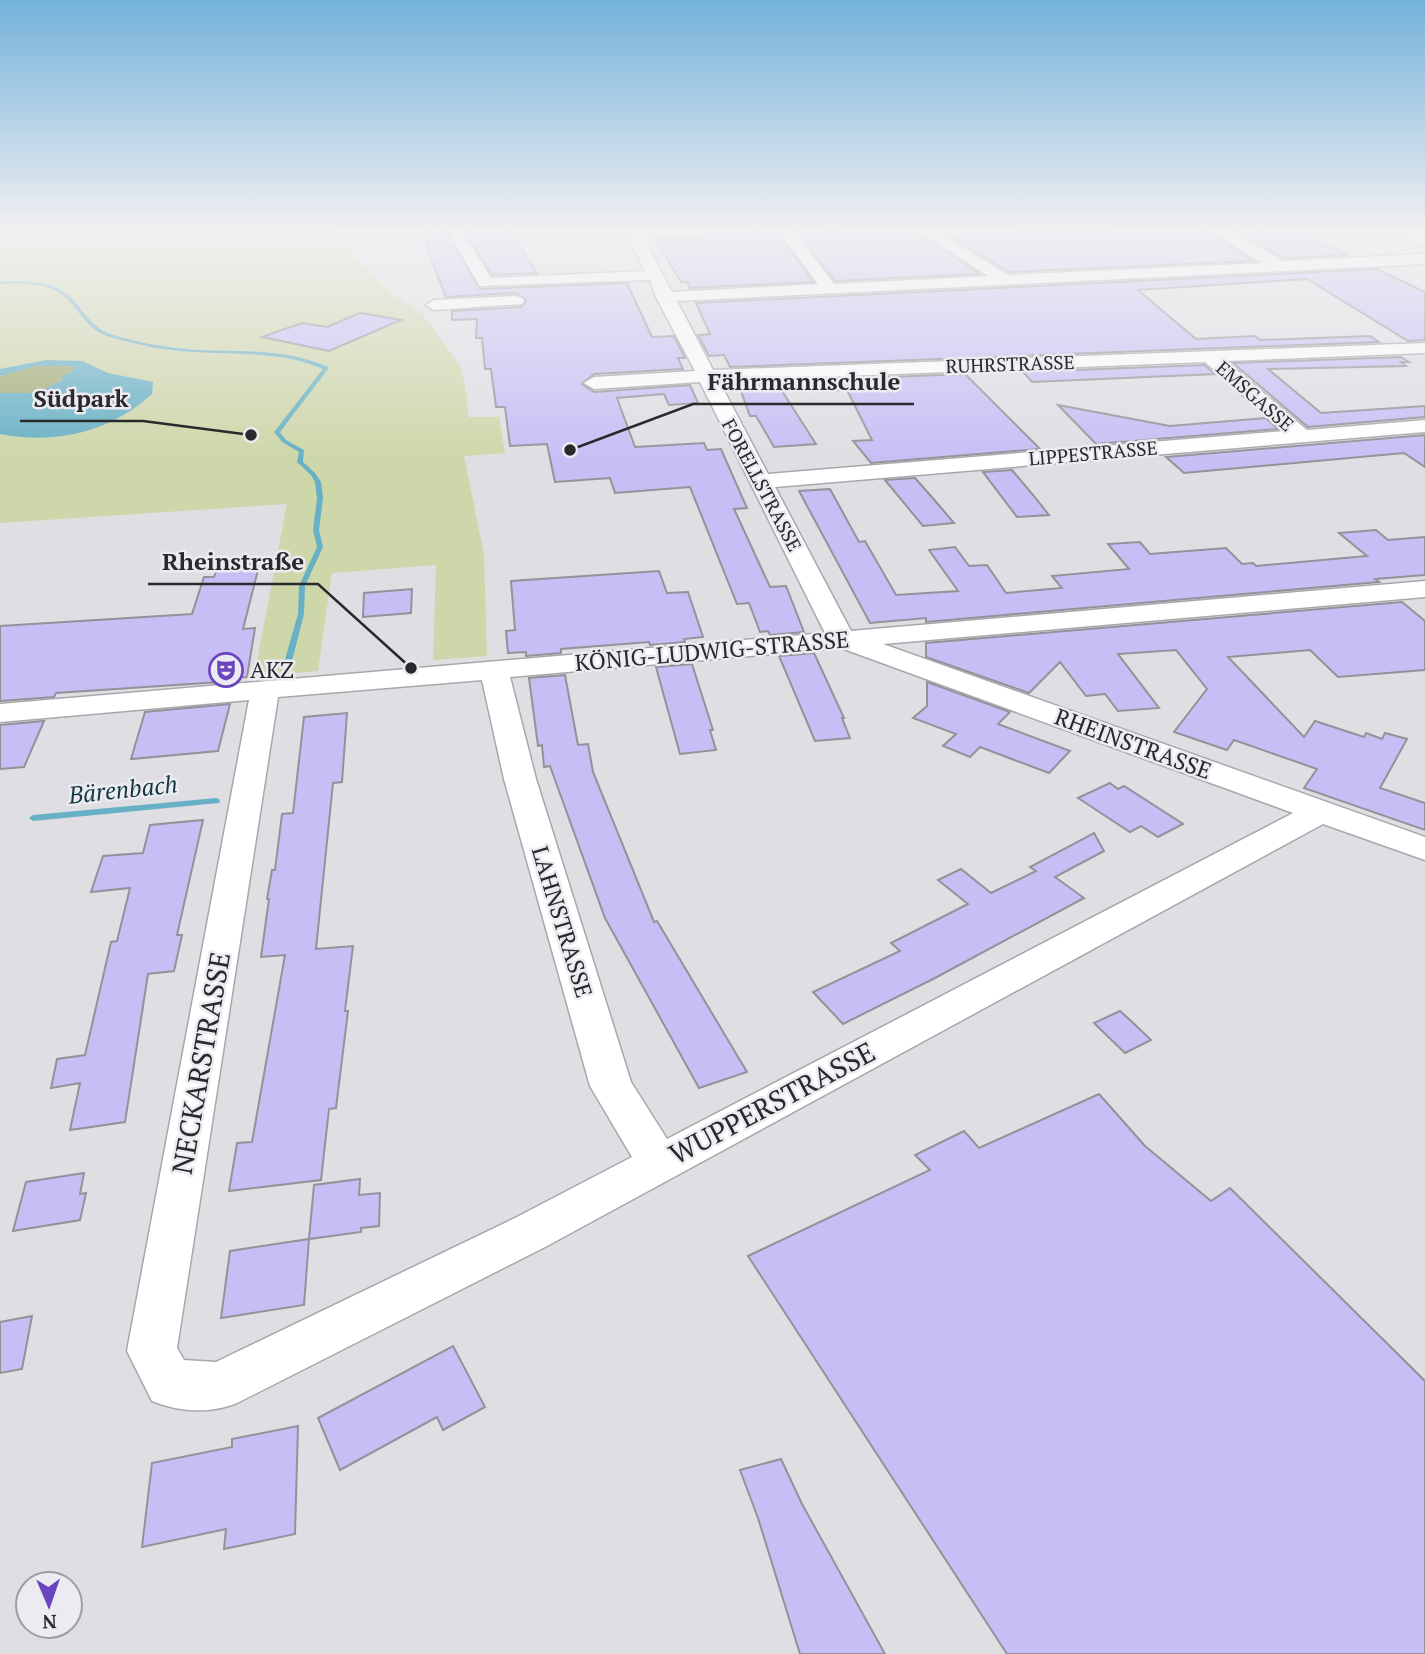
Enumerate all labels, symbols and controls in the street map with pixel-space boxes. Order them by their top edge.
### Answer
street label: RUHRSTRASSE [945,349,1075,378]
street label: EMSGASSE [1211,355,1299,436]
callout: Fährmannschule [693,359,914,404]
text: Fährmannschule [708,365,901,397]
callout: Südpark [20,376,143,421]
text: Südpark [33,382,129,414]
street label: FORELLSTRASSE [717,414,808,555]
street label: LIPPESTRASSE [1027,434,1158,471]
callout: Rheinstraße [148,539,318,584]
text: Rheinstraße [162,545,304,577]
street label: KÖNIG-LUDWIG-STRASSE [573,623,851,678]
theatre icon: AKZ [207,651,245,689]
place label: AKZ [250,654,294,685]
street label: RHEINSTRASSE [1050,701,1216,786]
water label: Bärenbach [66,767,179,811]
street label: LAHNSTRASSE [525,842,600,1001]
street label: NECKARSTRASSE [163,949,238,1177]
street label: WUPPERSTRASSE [662,1033,881,1172]
north arrow [14,1570,84,1640]
text: N [41,1610,57,1635]

